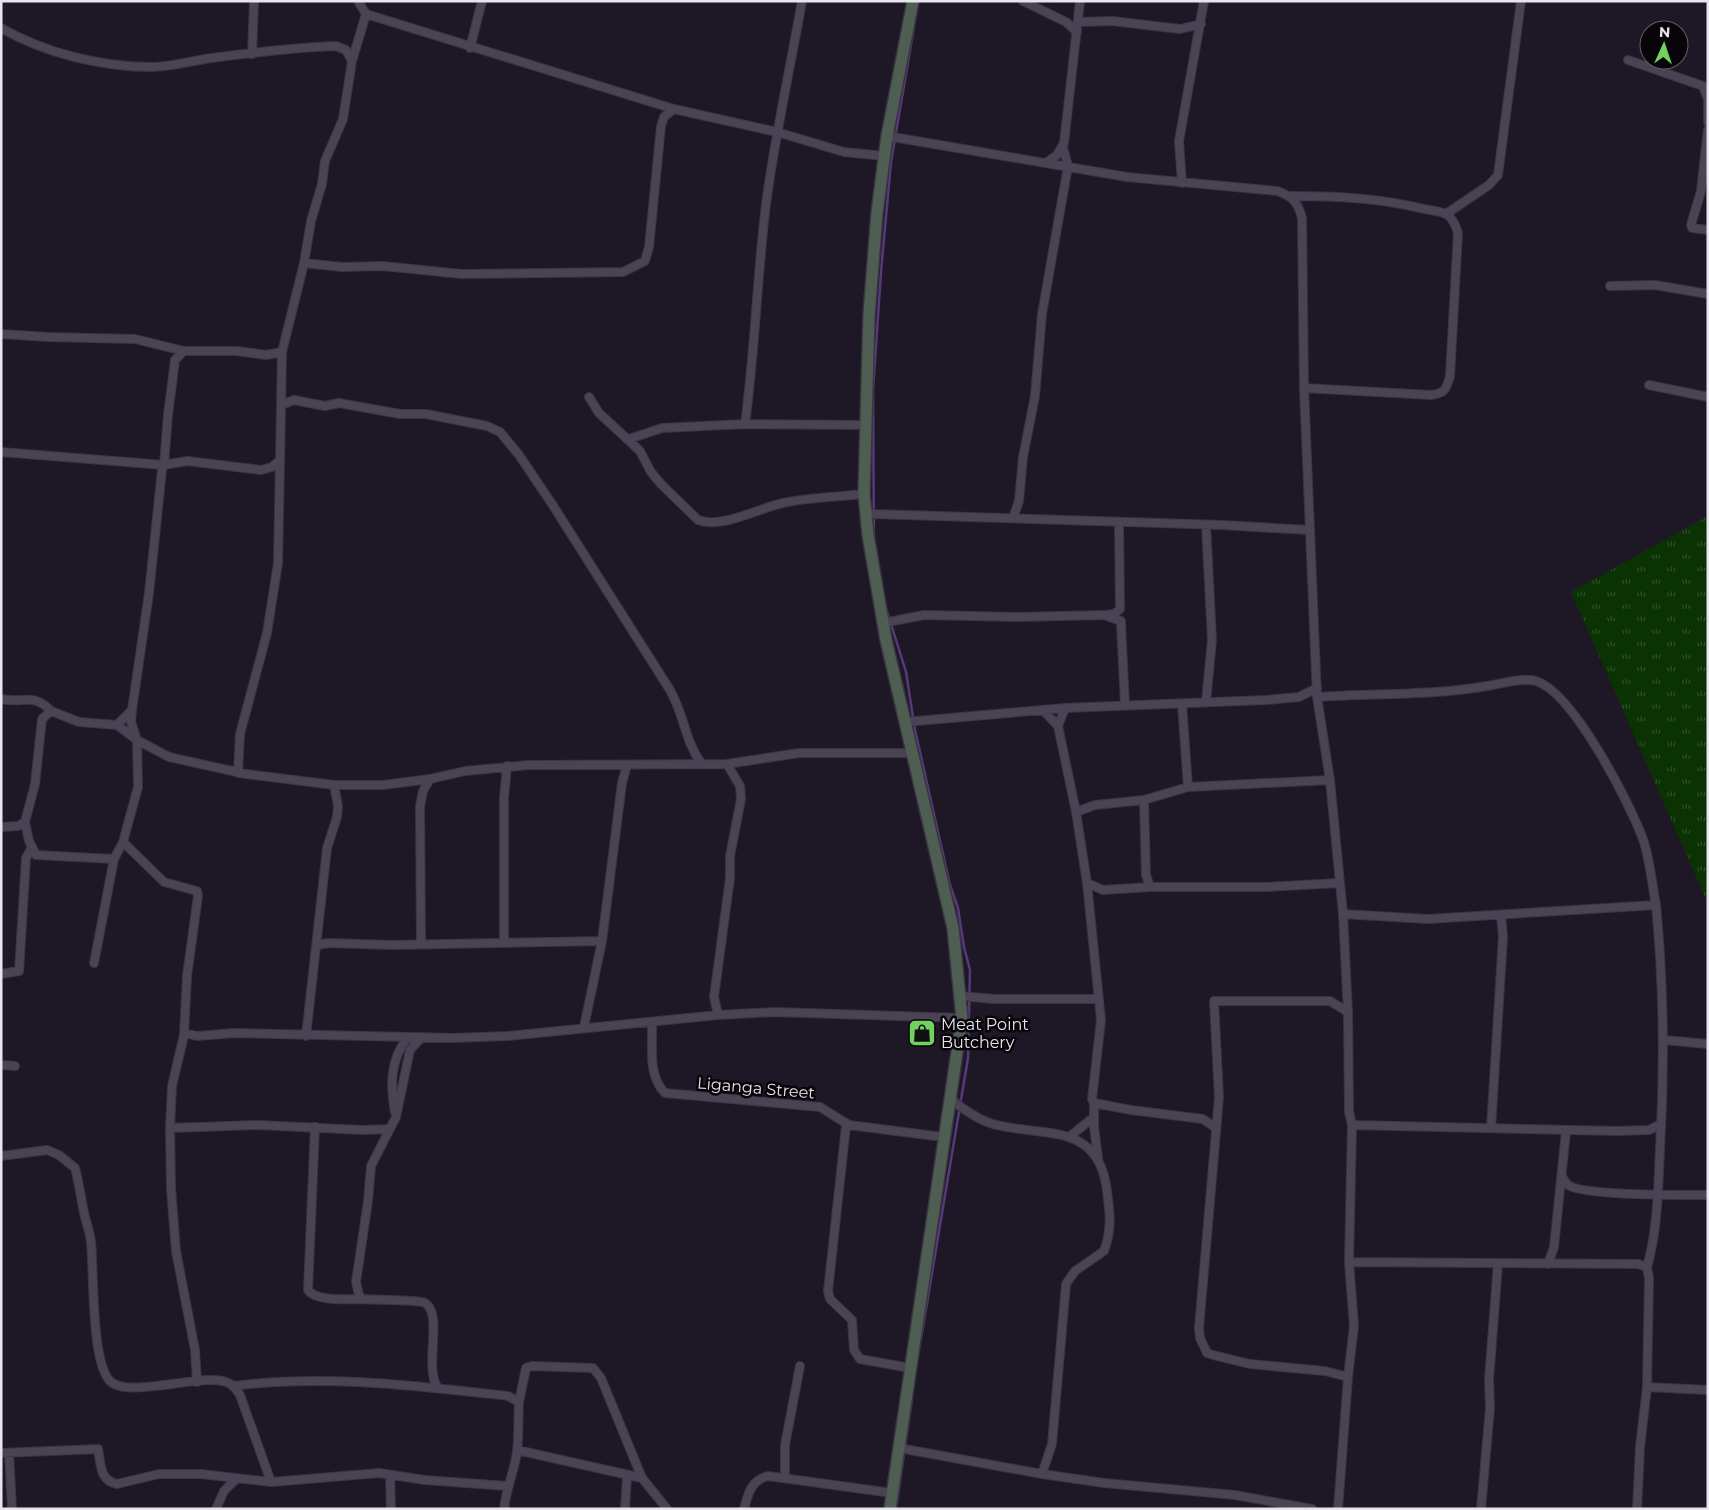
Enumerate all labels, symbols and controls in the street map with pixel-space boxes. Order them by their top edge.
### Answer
north arrow [1639,20,1689,70]
text: N [1659,23,1671,41]
place label: Meat Point Butchery [941,1015,1029,1052]
shop icon: Meat Point Butchery [907,1018,937,1048]
street label: Liganga Street [696,1073,816,1103]

